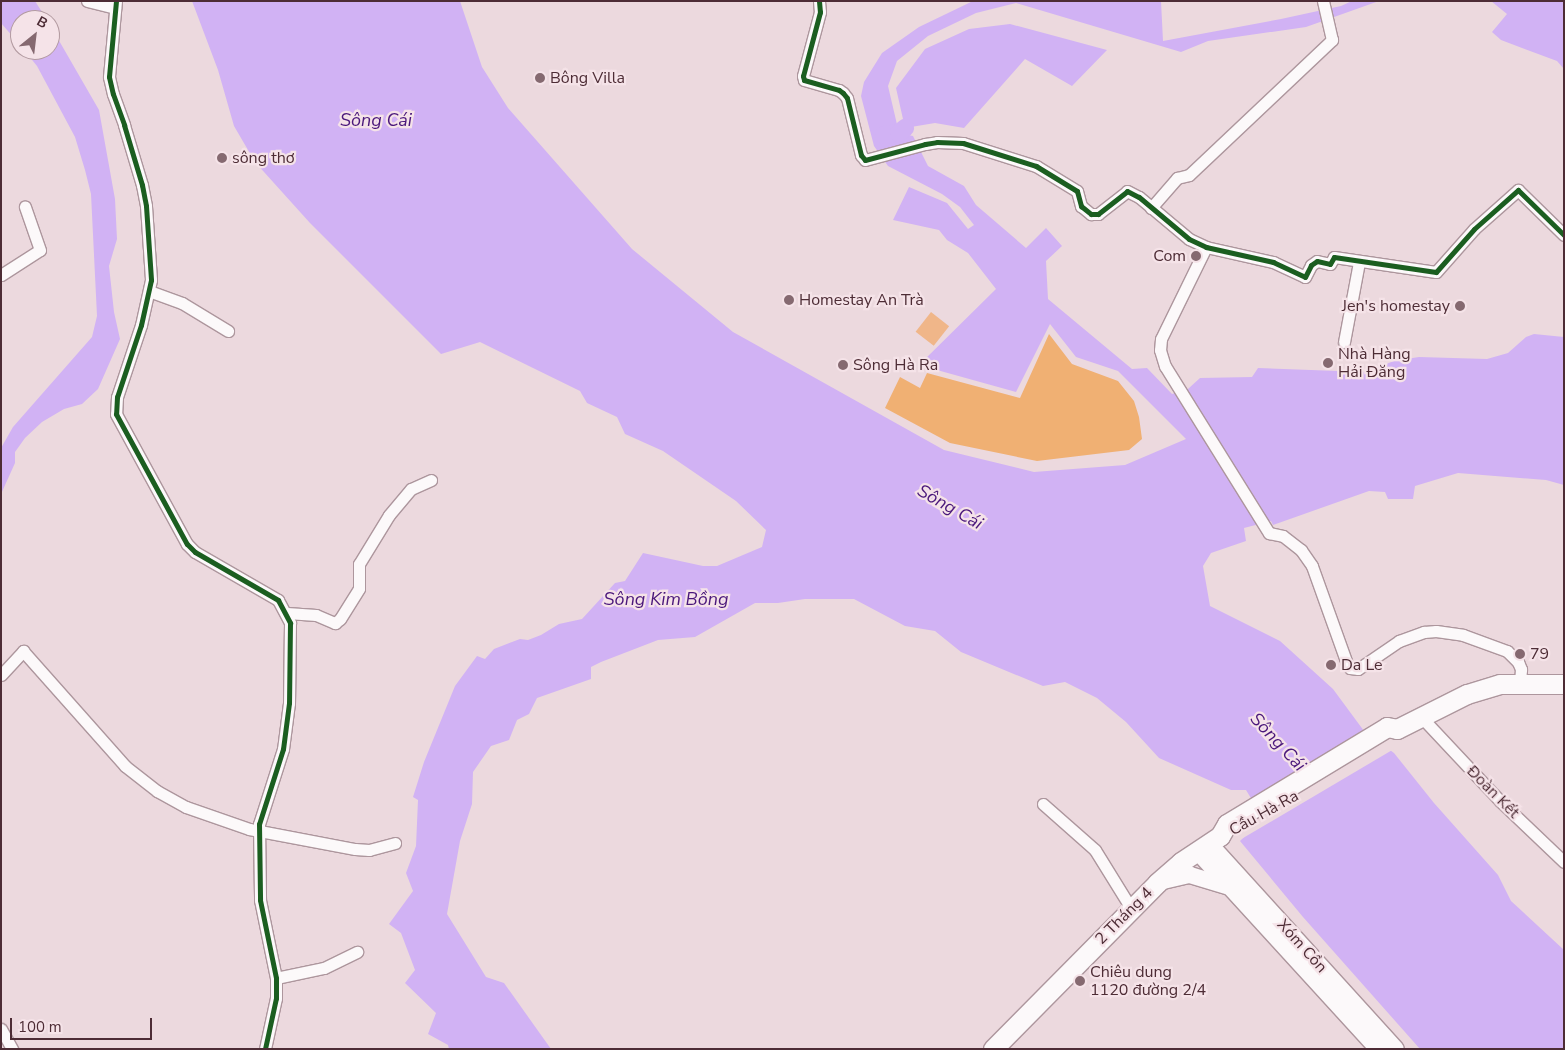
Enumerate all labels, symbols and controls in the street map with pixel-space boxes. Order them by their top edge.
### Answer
north arrow [10,10,60,60]
text: B [33,12,51,33]
place label: Bông Villa [550,68,625,88]
marker: Bông Villa [534,72,546,84]
water label: Sông Cái [340,109,412,131]
place label: sông thơ [232,148,295,168]
marker: sông thơ [216,152,228,164]
place label: Com [1153,246,1186,266]
marker: Com [1190,250,1202,262]
place label: Homestay An Trà [799,290,924,310]
marker: Homestay An Trà [783,294,795,306]
place label: Jen's homestay [1342,296,1450,316]
marker: Jen's homestay [1454,300,1466,312]
place label: Nhà Hàng Hải Đăng [1338,344,1411,382]
place label: Sông Hà Ra [853,355,938,375]
marker: Nhà Hàng Hải Đăng [1322,357,1334,369]
marker: Sông Hà Ra [837,359,849,371]
water label: Sông Cái [913,480,987,534]
water label: Sông Kim Bồng [604,588,728,610]
place label: 79 [1530,644,1549,664]
marker: 79 [1514,648,1526,660]
place label: Da Le [1341,655,1383,675]
marker: Da Le [1325,659,1337,671]
water label: Sông Cái [1246,708,1310,776]
street label: Đoàn Kết [1463,762,1523,822]
street label: Cầu Hà Ra [1226,786,1302,840]
street label: 2 Tháng 4 [1091,883,1157,949]
street label: Xóm Cồn [1273,915,1331,977]
place label: Chiêu dung 1120 đường 2/4 [1090,962,1206,1000]
marker: Chiêu dung 1120 đường 2/4 [1074,975,1086,987]
scale bar [12,1008,155,1040]
text: 100 m [18,1017,62,1037]

